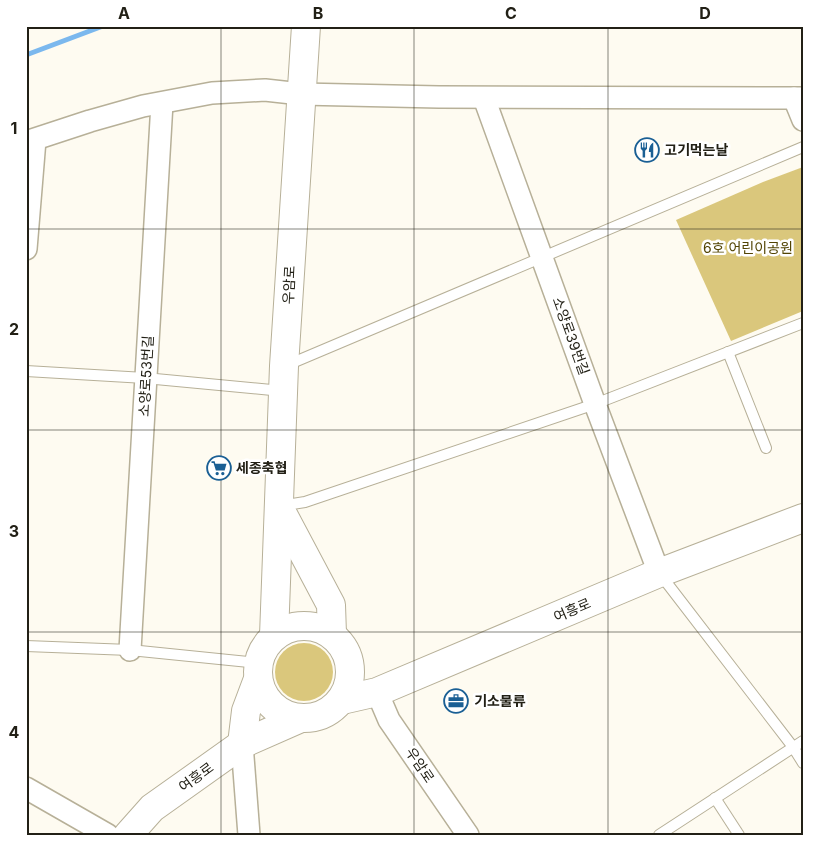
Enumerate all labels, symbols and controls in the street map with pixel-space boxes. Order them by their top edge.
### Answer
text: A [118,3,130,23]
text: B [313,3,323,23]
text: C [505,3,517,23]
text: D [699,3,711,23]
text: 1 [11,118,17,138]
restaurant icon: 고기먹는날 [634,137,660,163]
place label: 고기먹는날 [664,141,729,158]
park label: 6호 어린이공원 [703,239,793,256]
street label: 우암로 [279,265,298,305]
street label: 소양로39번길 [550,295,593,377]
text: 2 [9,319,19,339]
street label: 소양로53번길 [135,335,156,417]
supermarket icon: 세종축협 [206,455,232,481]
place label: 세종축협 [236,459,288,476]
text: 3 [9,521,19,541]
street label: 여흥로 [551,594,593,625]
office icon: 기소물류 [443,688,469,714]
place label: 기소물류 [474,692,526,709]
text: 4 [9,722,20,742]
street label: 우암로 [403,744,438,786]
street label: 여흥로 [175,758,216,795]

